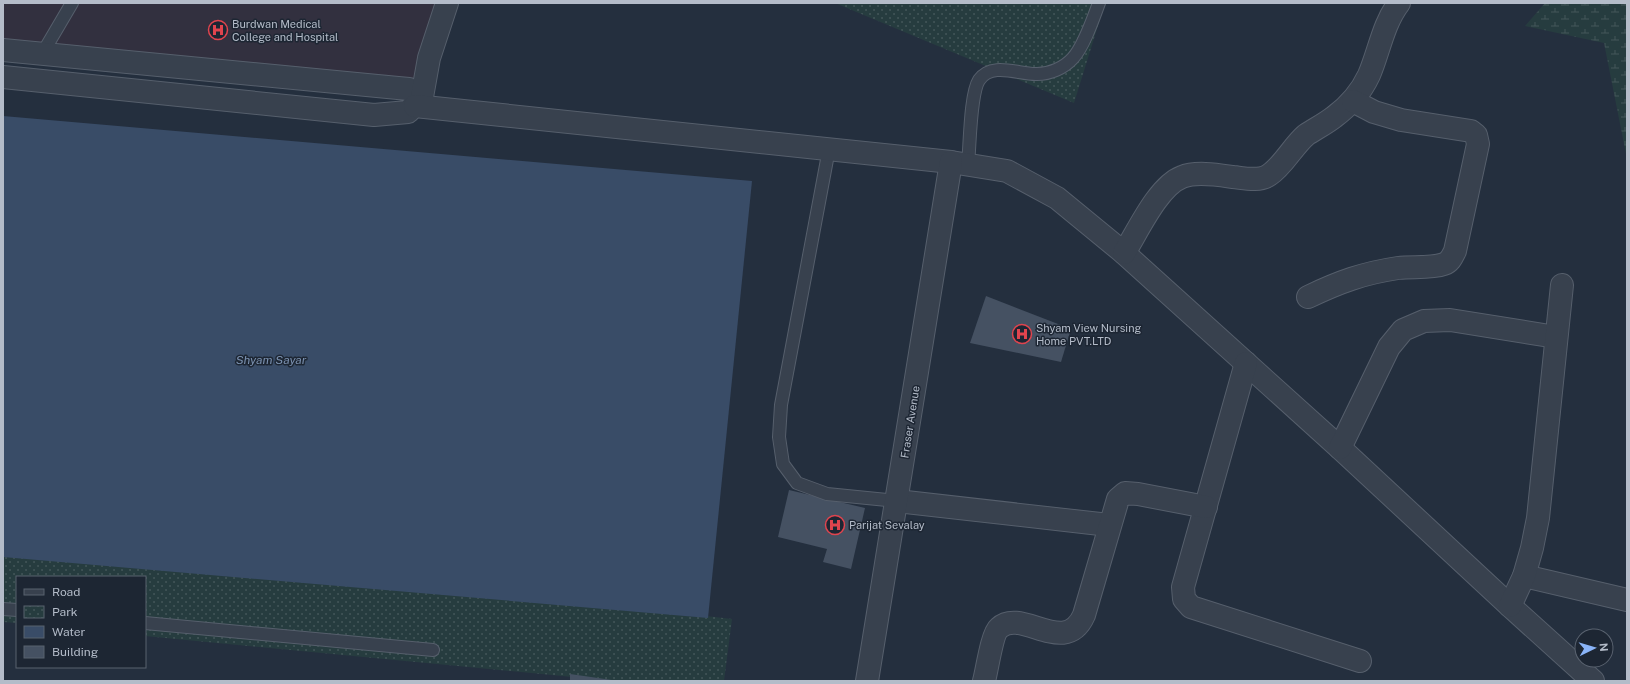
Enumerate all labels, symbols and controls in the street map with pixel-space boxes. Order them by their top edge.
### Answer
place label: Burdwan Medical College and Hospital [232,18,338,43]
hospital icon: Burdwan Medical College and Hospital [207,19,229,41]
place label: Shyam View Nursing Home PVT.LTD [1036,322,1142,347]
hospital icon: Shyam View Nursing Home PVT.LTD [1011,323,1033,345]
water label: Shyam Sayar [236,353,307,367]
street label: Fraser Avenue [898,385,922,459]
hospital icon: Parijat Sevalay [824,514,846,536]
place label: Parijat Sevalay [849,519,925,531]
legend [16,576,146,668]
text: Road [52,585,80,599]
text: Park [52,605,78,619]
text: Water [52,625,86,639]
north arrow [1574,628,1614,668]
text: N [1598,642,1610,652]
text: Building [52,645,98,659]

